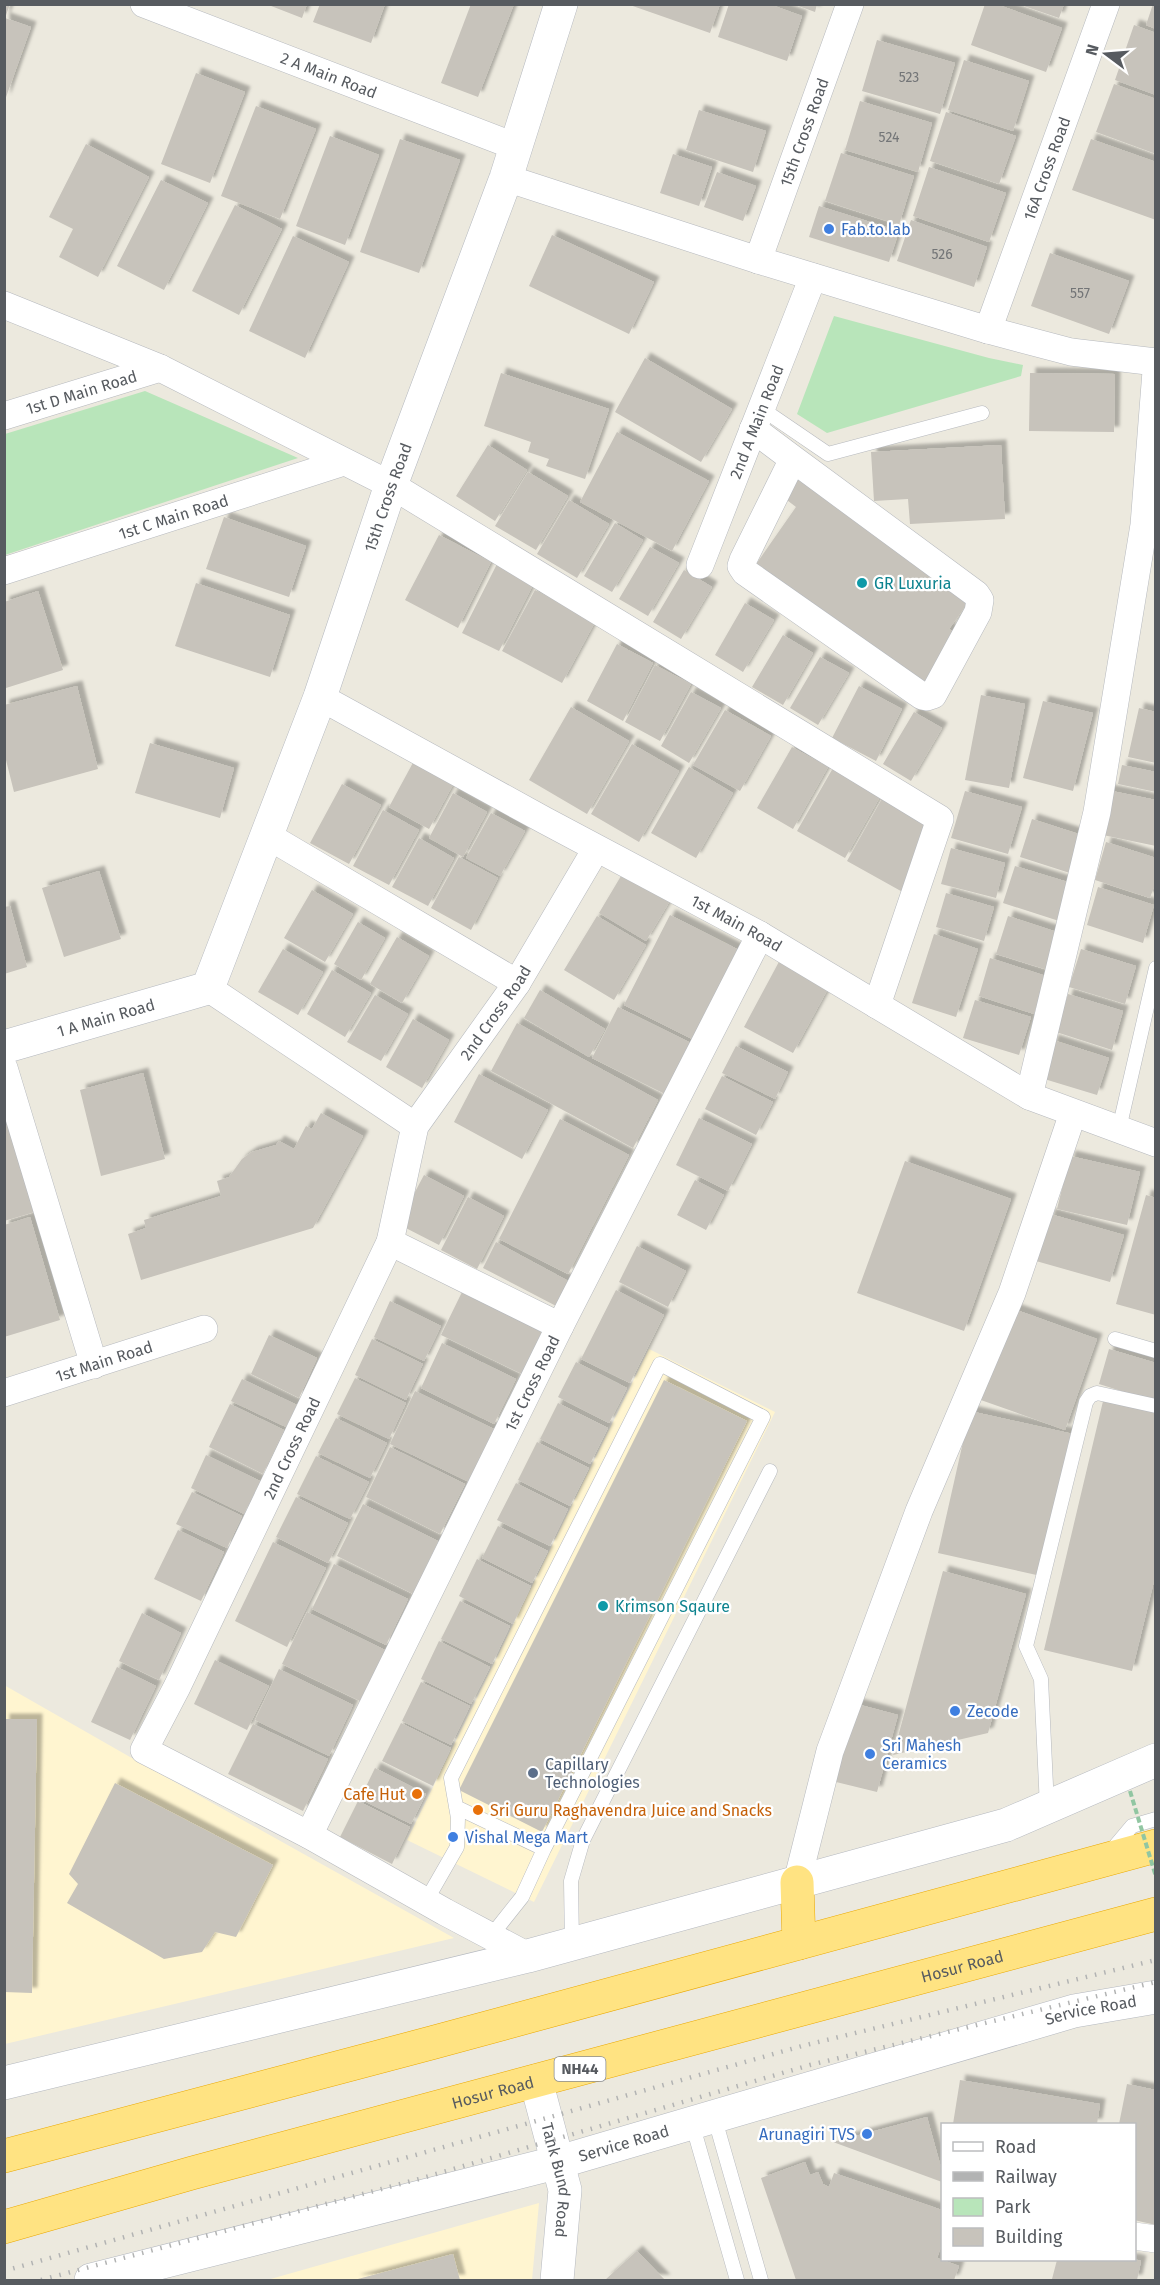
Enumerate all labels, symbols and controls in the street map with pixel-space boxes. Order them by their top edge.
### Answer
north arrow [1076,24,1136,84]
text: N [1081,42,1103,58]
street label: 2 A Main Road [278,48,380,102]
house number: 523 [899,69,919,86]
street label: 15th Cross Road [776,75,832,189]
street label: 16A Cross Road [1019,114,1074,223]
house number: 524 [879,129,900,146]
place label: Fab.to.lab [841,220,911,239]
marker: Fab.to.lab [822,222,836,236]
house number: 526 [931,246,953,263]
house number: 557 [1070,285,1090,302]
street label: 2nd A Main Road [725,362,787,481]
street label: 1st D Main Road [24,366,139,418]
street label: 15th Cross Road [360,440,415,554]
street label: 1st C Main Road [116,490,231,543]
place label: GR Luxuria [874,574,951,593]
marker: GR Luxuria [855,576,869,590]
street label: 1st Main Road [688,891,786,956]
street label: 2nd Cross Road [456,962,535,1063]
street label: 1 A Main Road [55,994,157,1041]
street label: 1st Cross Road [500,1332,563,1434]
street label: 1st Main Road [53,1337,155,1385]
street label: 2nd Cross Road [259,1394,324,1502]
place label: Krimson Sqaure [615,1597,730,1616]
marker: Krimson Sqaure [596,1599,610,1613]
place label: Zecode [967,1702,1019,1721]
marker: Zecode [948,1704,962,1718]
place label: Sri Mahesh Ceramics [882,1736,962,1773]
marker: Sri Mahesh Ceramics [863,1747,877,1761]
place label: Capillary Technologies [545,1755,640,1792]
marker: Capillary Technologies [526,1766,540,1780]
place label: Cafe Hut [343,1785,405,1804]
marker: Cafe Hut [410,1787,424,1801]
place label: Sri Guru Raghavendra Juice and Snacks [490,1801,772,1820]
marker: Sri Guru Raghavendra Juice and Snacks [471,1803,485,1817]
place label: Vishal Mega Mart [465,1828,588,1847]
marker: Vishal Mega Mart [446,1830,460,1844]
street label: Hosur Road [919,1946,1005,1986]
street label: Service Road [1043,1991,1138,2029]
road number: NH44 [554,2057,606,2081]
street label: Hosur Road [450,2072,536,2112]
street label: Tank Bund Road [538,2120,575,2238]
street label: Service Road [576,2121,671,2165]
legend [941,2123,1136,2261]
place label: Arunagiri TVS [759,2125,855,2144]
marker: Arunagiri TVS [860,2127,874,2141]
text: Road [995,2136,1037,2158]
text: Railway [995,2166,1057,2188]
text: Park [995,2196,1031,2218]
text: Building [995,2226,1063,2248]

